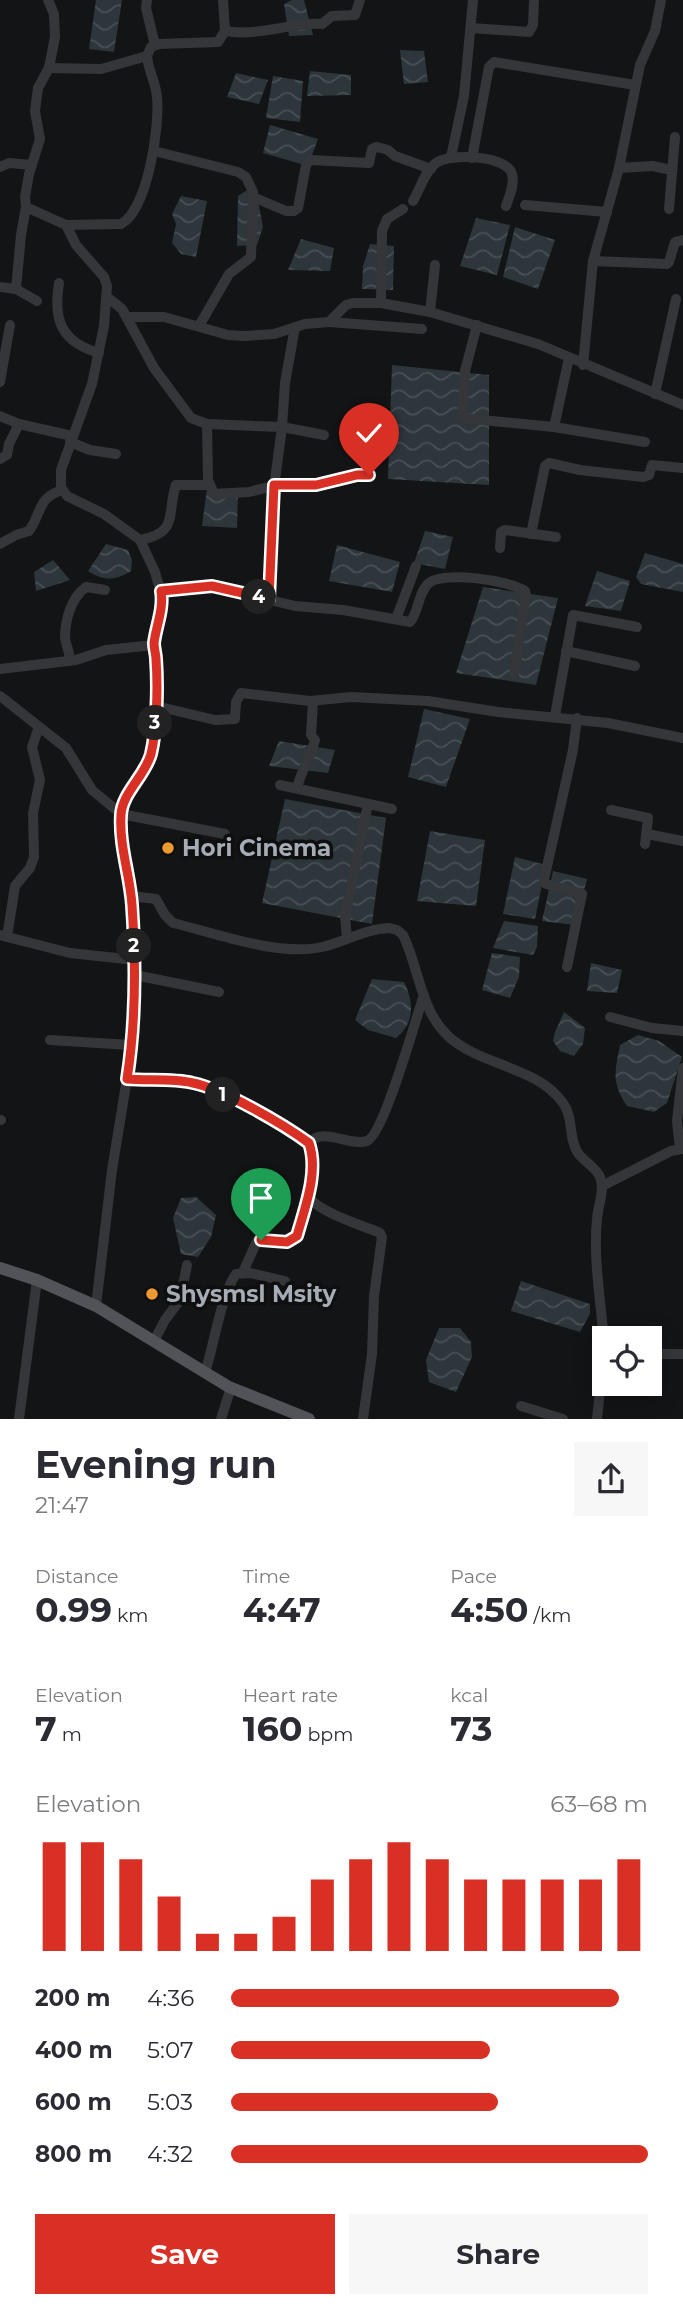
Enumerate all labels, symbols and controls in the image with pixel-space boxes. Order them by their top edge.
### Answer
pin [339,403,399,475]
icon: check [350,414,388,452]
pin: 4 [242,580,276,614]
text: 4 [252,585,265,608]
pin: 3 [138,706,172,740]
text: 3 [149,711,160,734]
place label: Hori Cinema [182,834,331,862]
marker: Hori Cinema [160,840,176,856]
pin: 2 [116,928,152,964]
text: 2 [128,934,139,957]
pin: 1 [206,1078,241,1112]
text: 1 [219,1083,226,1106]
pin [231,1168,291,1240]
icon: arrive [242,1179,280,1217]
place label: Shysmsl Msity [166,1280,336,1308]
marker: Shysmsl Msity [144,1286,160,1302]
map controls [592,1326,662,1396]
button: locate [592,1326,662,1396]
text: Evening run [35,1441,277,1488]
button: share [574,1442,648,1516]
text: 21:47 [35,1491,89,1519]
text: Distance [35,1565,118,1588]
text: Time [243,1565,290,1588]
text: Pace [450,1565,497,1588]
text: 0.99 [35,1588,112,1631]
text: 4:47 [243,1588,321,1631]
text: 4:50 [450,1588,529,1631]
text: km [112,1604,148,1627]
text: /km [529,1604,571,1627]
text: Elevation [35,1684,123,1707]
text: Heart rate [243,1684,338,1707]
text: kcal [450,1684,488,1707]
text: 7 [35,1707,57,1750]
text: 160 [243,1707,302,1750]
text: 73 [450,1707,493,1750]
text: m [57,1723,82,1746]
text: bpm [302,1723,353,1746]
text: Elevation [35,1790,141,1818]
text: 63–68 m [550,1790,648,1818]
text: 200 m [35,1984,110,2012]
text: 4:36 [147,1984,194,2012]
text: 400 m [35,2036,113,2064]
text: 5:07 [147,2036,194,2064]
text: 600 m [35,2088,112,2116]
text: 5:03 [147,2088,193,2116]
text: 800 m [35,2140,112,2168]
text: 4:32 [147,2140,193,2168]
button: Save [35,2214,335,2294]
button: Share [349,2214,648,2294]

